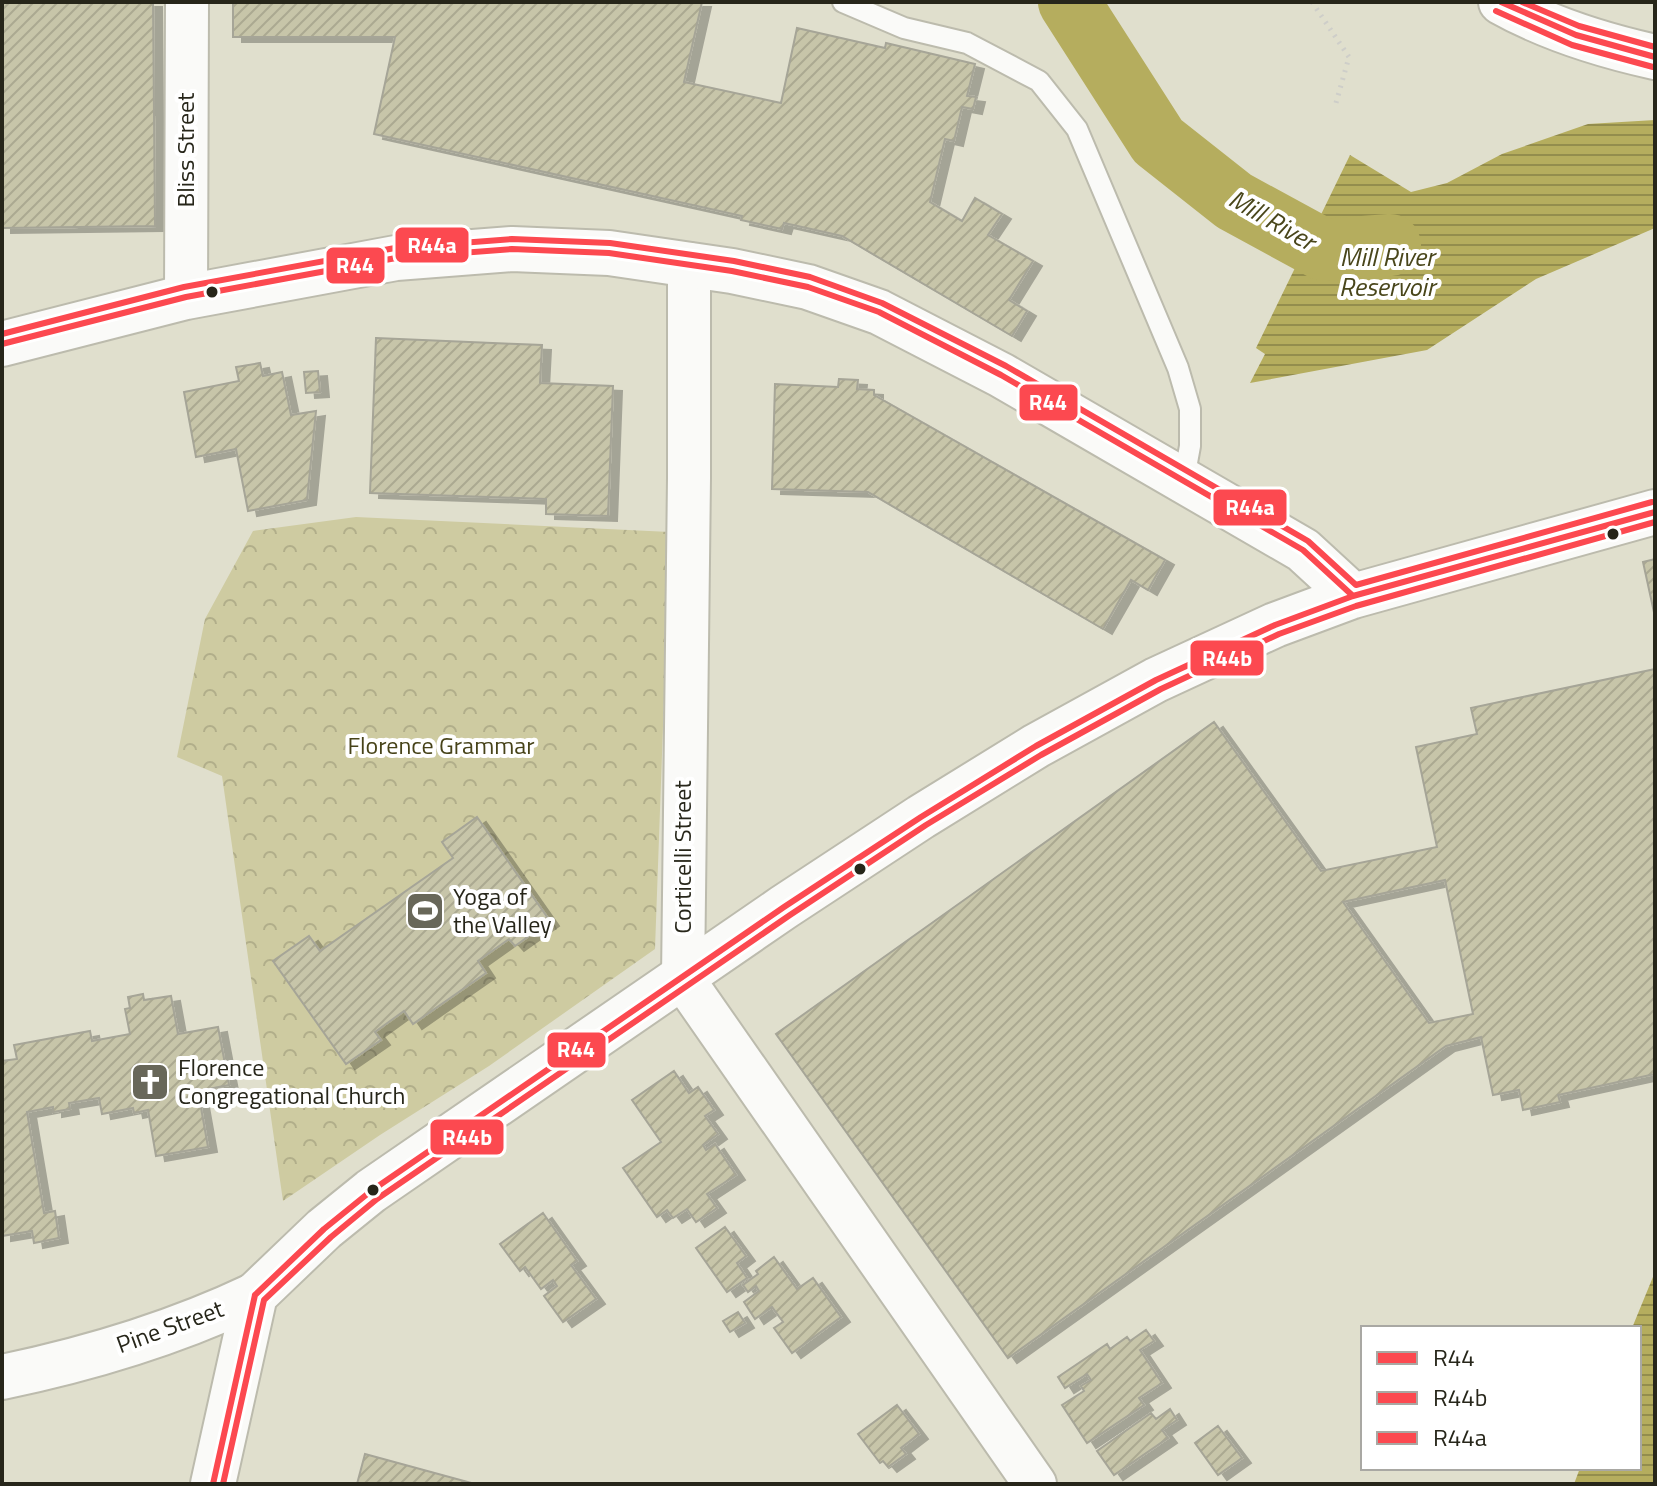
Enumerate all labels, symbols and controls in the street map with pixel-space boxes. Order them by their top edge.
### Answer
street label: Bliss Street [167,92,203,208]
water label: Mill River [1222,179,1325,261]
line badge: R44a [394,226,470,264]
text: R44a [407,228,457,262]
water label: Mill River Reservoir [1339,237,1438,306]
line badge: R44 [325,246,386,285]
text: R44 [336,248,374,282]
unlabelled marker [204,284,220,300]
line badge: R44 [1018,383,1079,422]
text: R44 [1029,385,1067,419]
line badge: R44a [1212,488,1288,527]
text: R44a [1225,490,1275,524]
unlabelled marker [1605,526,1621,542]
line badge: R44b [1189,639,1265,677]
text: R44b [1202,641,1252,675]
park label: Florence Grammar [347,727,535,763]
street label: Corticelli Street [664,780,700,934]
unlabelled marker [852,861,868,877]
place label: Yoga of the Valley [453,878,552,942]
sports icon: Yoga of the Valley [404,890,446,932]
line badge: R44 [546,1031,607,1069]
text: R44 [557,1032,595,1066]
place label: Florence Congregational Church [178,1049,405,1113]
church icon: Florence Congregational Church [129,1061,171,1103]
line badge: R44b [429,1118,505,1156]
text: R44b [442,1120,492,1154]
unlabelled marker [365,1182,381,1198]
street label: Pine Street [111,1290,229,1362]
legend [1361,1326,1641,1470]
text: R44 [1433,1339,1475,1375]
text: R44b [1433,1379,1487,1415]
text: R44a [1433,1419,1487,1455]

